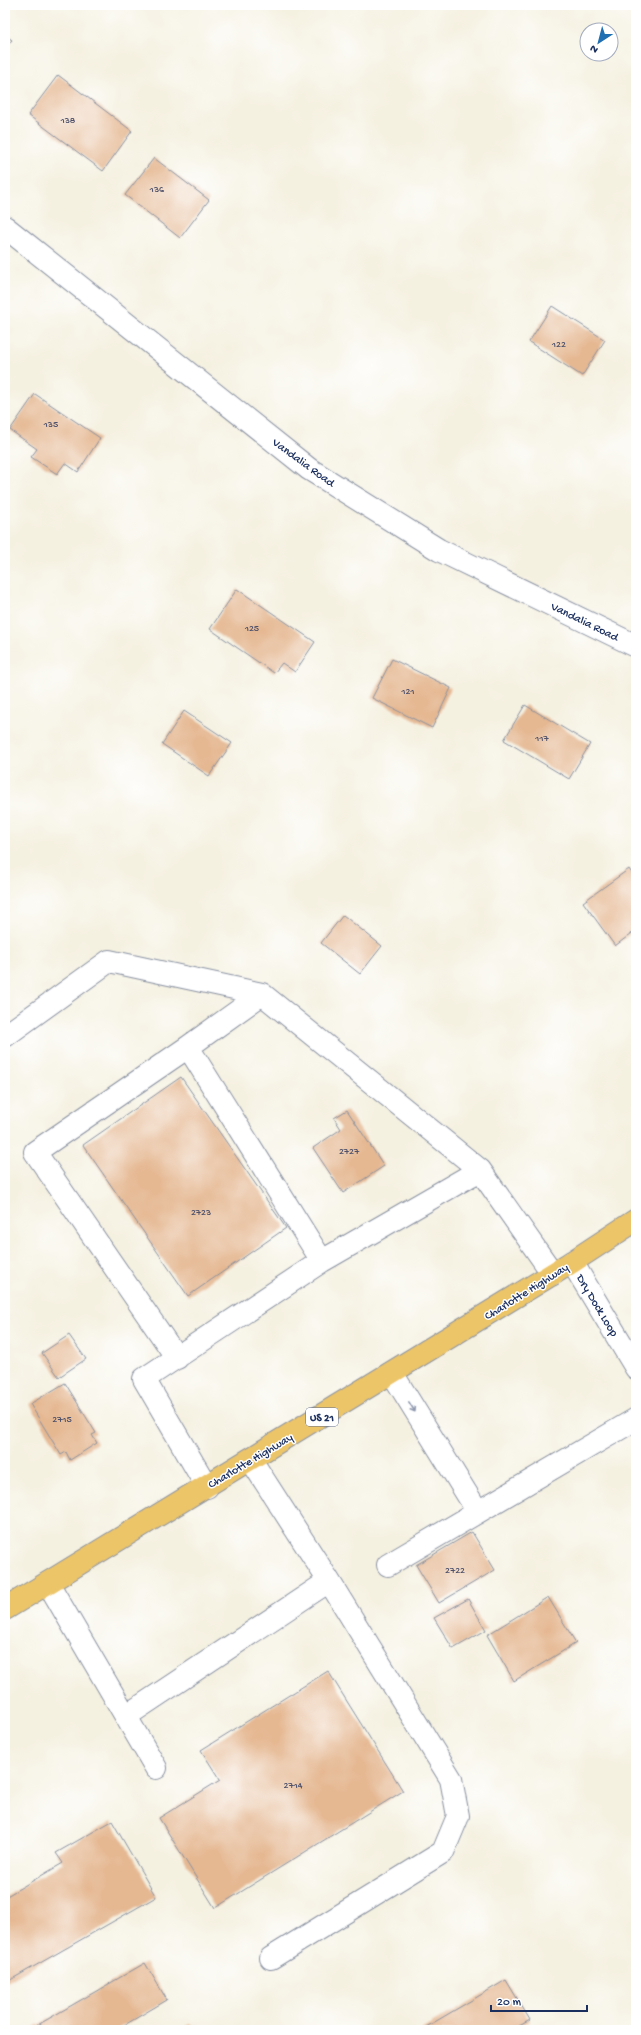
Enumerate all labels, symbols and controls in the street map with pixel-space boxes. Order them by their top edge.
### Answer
north arrow [579,22,619,62]
text: N [588,42,601,55]
house number: 138 [60,115,76,127]
house number: 136 [149,184,165,196]
house number: 122 [551,339,566,351]
house number: 135 [43,419,58,431]
street label: Vandalia Road [268,436,338,492]
street label: Vandalia Road [547,600,621,646]
house number: 125 [244,623,259,635]
house number: 121 [401,686,414,698]
house number: 117 [534,733,549,745]
house number: 2727 [339,1146,360,1158]
house number: 2723 [191,1207,211,1219]
street label: Charlotte Highway [483,1261,572,1324]
street label: Dry Dock Loop [572,1272,620,1340]
one-way arrow [409,1401,417,1413]
road number: US 21 [306,1408,338,1426]
house number: 2715 [52,1414,72,1426]
street label: Charlotte Highway [206,1431,296,1492]
house number: 2722 [445,1565,465,1577]
house number: 2714 [284,1780,303,1792]
scale bar [491,1987,587,2013]
text: 20 m [497,1996,522,2010]

